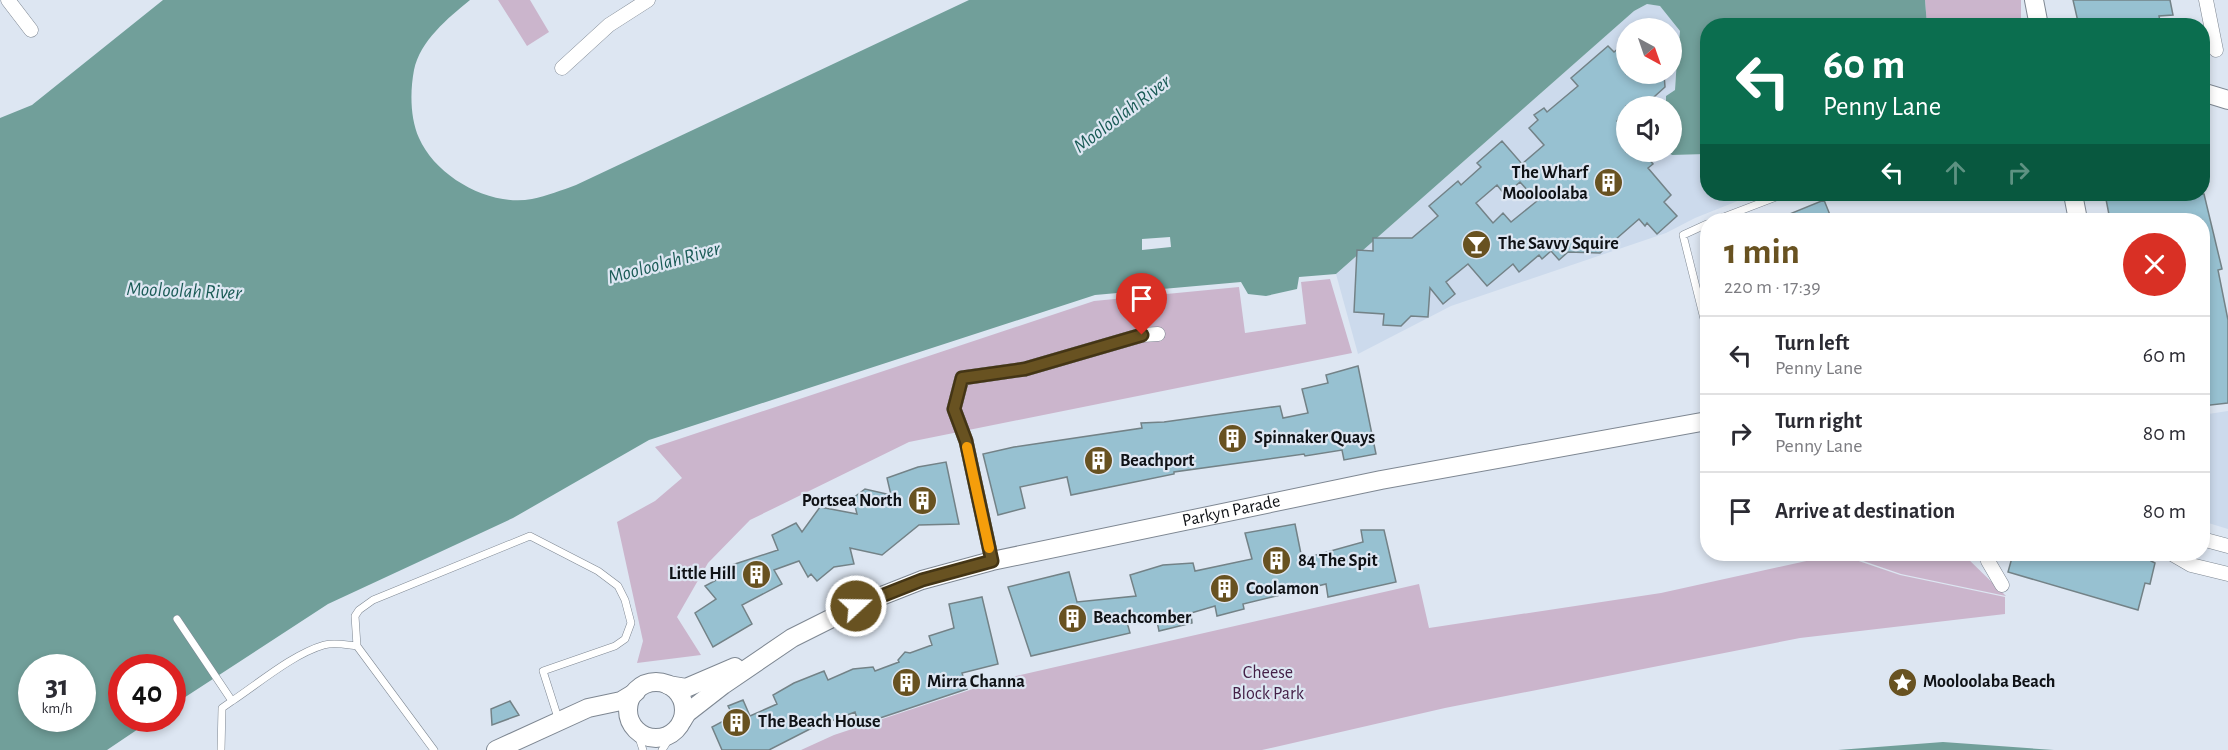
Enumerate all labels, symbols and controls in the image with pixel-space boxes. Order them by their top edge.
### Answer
north arrow [1616,18,1682,84]
map controls [1616,18,1682,162]
icon: left [1724,42,1802,120]
text: 60 m [1823,44,1905,86]
water label: Mooloolah River [1070,71,1174,157]
text: Penny Lane [1823,93,1941,120]
button: sound [1616,96,1682,162]
icon: left [1876,156,1909,189]
icon: ahead [1939,156,1972,189]
icon: right [2002,156,2035,189]
place label: The Wharf Mooloolaba [1502,164,1590,203]
building icon: The Wharf Mooloolaba [1593,167,1625,199]
bar icon: The Savvy Squire [1461,228,1493,260]
button: close [2123,233,2186,296]
text: 1 min [1724,234,1800,270]
place label: The Savvy Squire [1498,235,1619,253]
water label: Mooloolah River [606,238,723,288]
pin [1116,273,1167,335]
text: 220 m · 17:39 [1724,277,1821,297]
water label: Mooloolah River [126,279,242,303]
icon: arrive [1125,282,1158,315]
text: Turn left [1775,332,1849,354]
icon: left [1724,339,1757,372]
text: 60 m [2143,344,2186,366]
text: Penny Lane [1775,358,1863,378]
text: Turn right [1775,410,1862,432]
icon: right [1724,417,1757,450]
building icon: Spinnaker Quays [1217,422,1249,454]
text: 80 m [2143,422,2186,444]
place label: Spinnaker Quays [1254,429,1375,447]
text: Penny Lane [1775,436,1863,456]
building icon: Beachport [1083,445,1115,477]
place label: Beachport [1120,452,1194,470]
building icon: Portsea North [907,485,939,517]
place label: Portsea North [802,492,902,510]
street label: Parkyn Parade [1181,492,1282,530]
icon: arrive [1724,495,1757,528]
text: Arrive at destination [1775,500,1955,522]
text: 80 m [2143,500,2186,522]
building icon: 84 The Spit [1261,545,1293,577]
place label: 84 The Spit [1298,552,1378,570]
building icon: Little Hill [741,558,773,590]
place label: Little Hill [669,565,736,583]
building icon: Coolamon [1209,573,1241,605]
position arrow [824,574,888,638]
place label: Coolamon [1246,580,1319,598]
building icon: Beachcomber [1056,602,1088,634]
place label: Beachcomber [1093,609,1192,627]
speed limit sign: 40 [108,654,186,732]
park label: Cheese Block Park [1232,664,1305,703]
building icon: Mirra Channa [890,666,922,698]
place icon: Mooloolaba Beach [1886,666,1918,698]
text: 31 [45,671,69,701]
place label: Mirra Channa [927,673,1025,691]
place label: Mooloolaba Beach [1923,673,2055,691]
text: km/h [42,701,72,716]
building icon: The Beach House [721,706,753,738]
place label: The Beach House [758,713,880,731]

